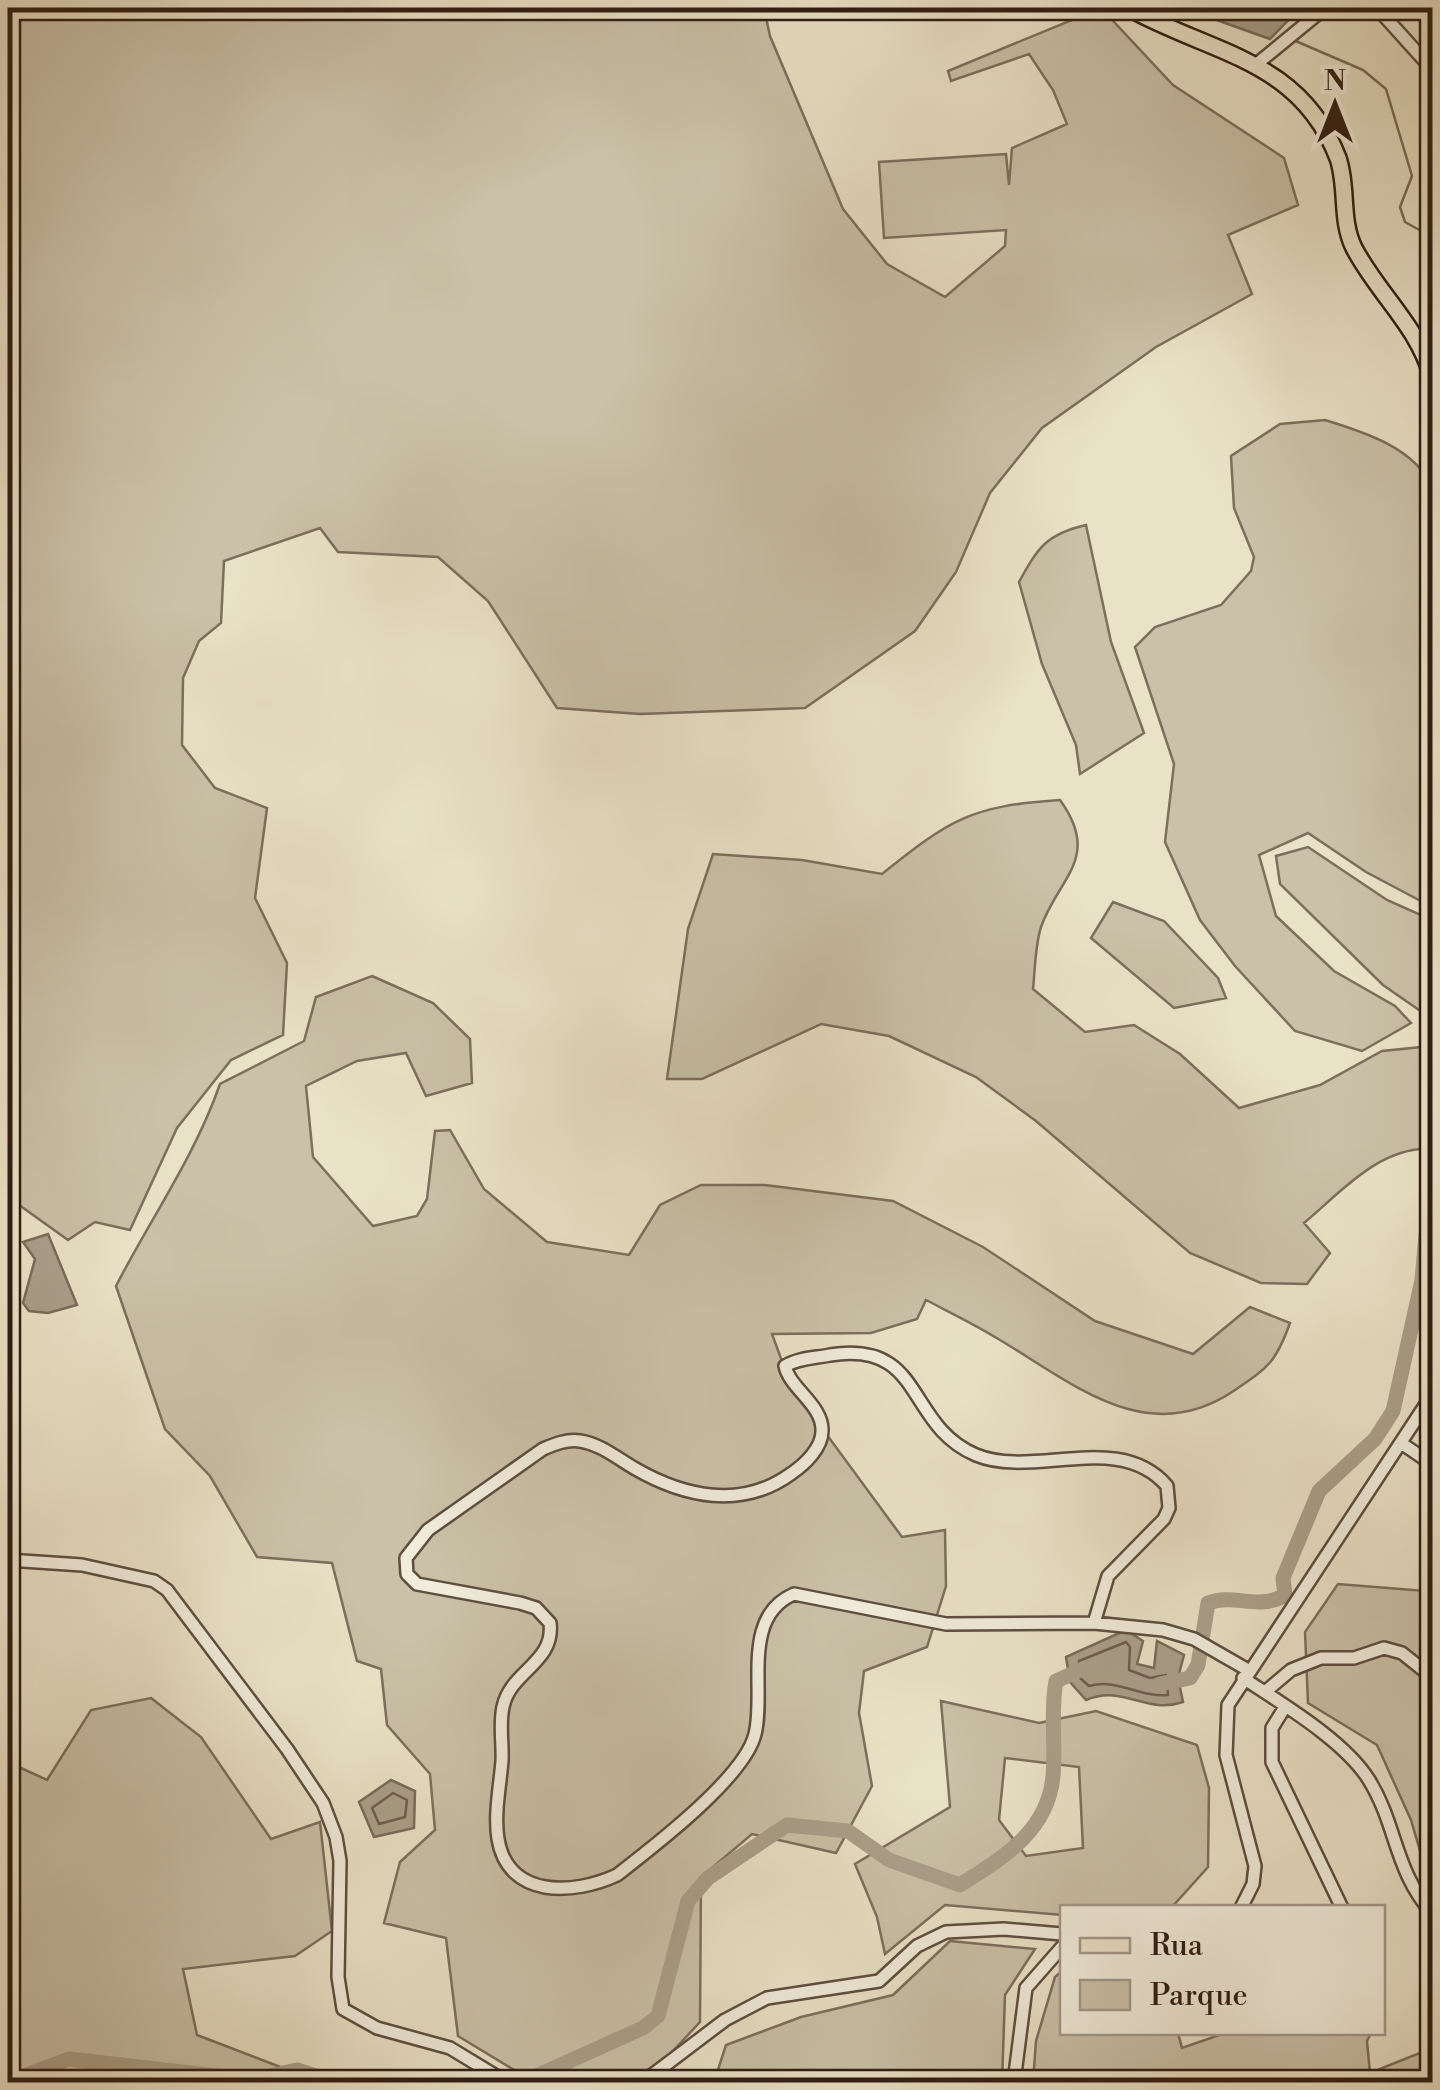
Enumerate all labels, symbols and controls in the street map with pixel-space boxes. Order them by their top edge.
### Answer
north arrow [1285,55,1385,155]
text: N [1324,64,1346,99]
legend [1060,1905,1385,2035]
text: Rua [1150,1927,1204,1965]
text: Parque [1150,1977,1248,2015]

